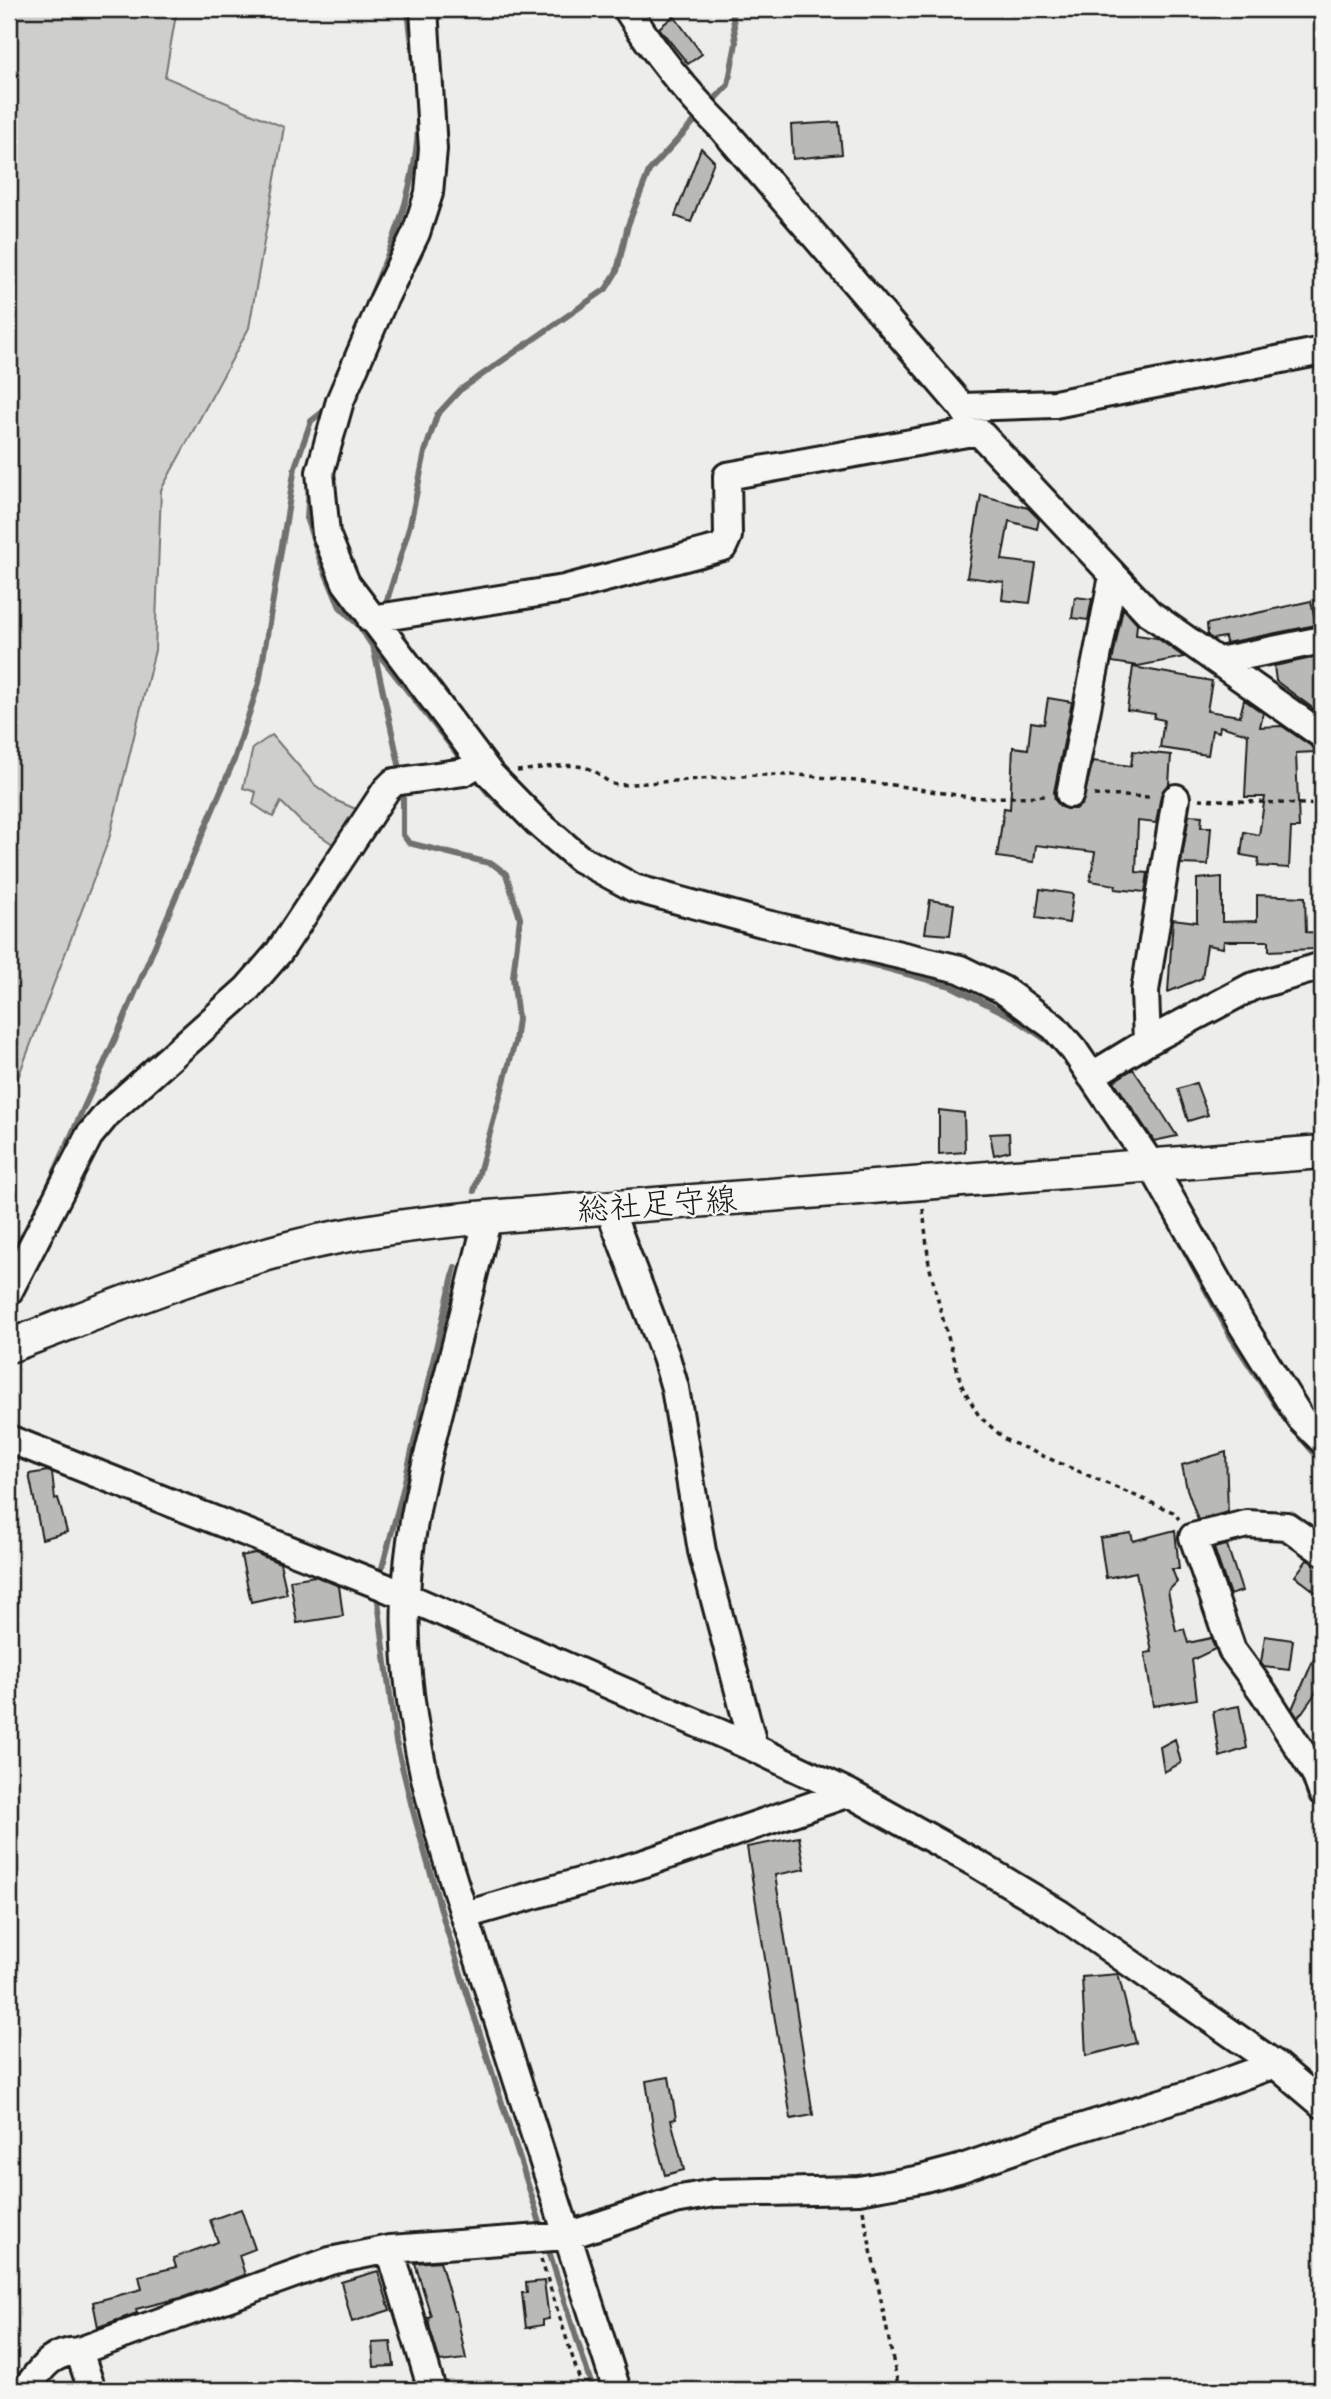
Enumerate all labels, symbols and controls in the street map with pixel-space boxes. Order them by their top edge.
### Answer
street label: 総社足守線 [576,1178,739,1237]

